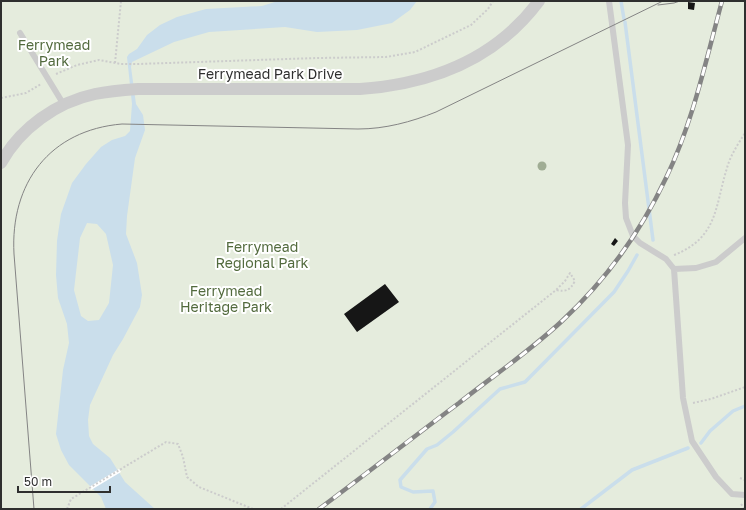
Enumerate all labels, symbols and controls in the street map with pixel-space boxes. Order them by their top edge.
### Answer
park label: Ferrymead Park [18,36,90,69]
street label: Ferrymead Park Drive [198,65,342,82]
park label: Ferrymead Regional Park [215,238,309,271]
park label: Ferrymead Heritage Park [180,282,272,315]
scale bar [18,468,110,494]
text: 50 m [24,474,52,489]

